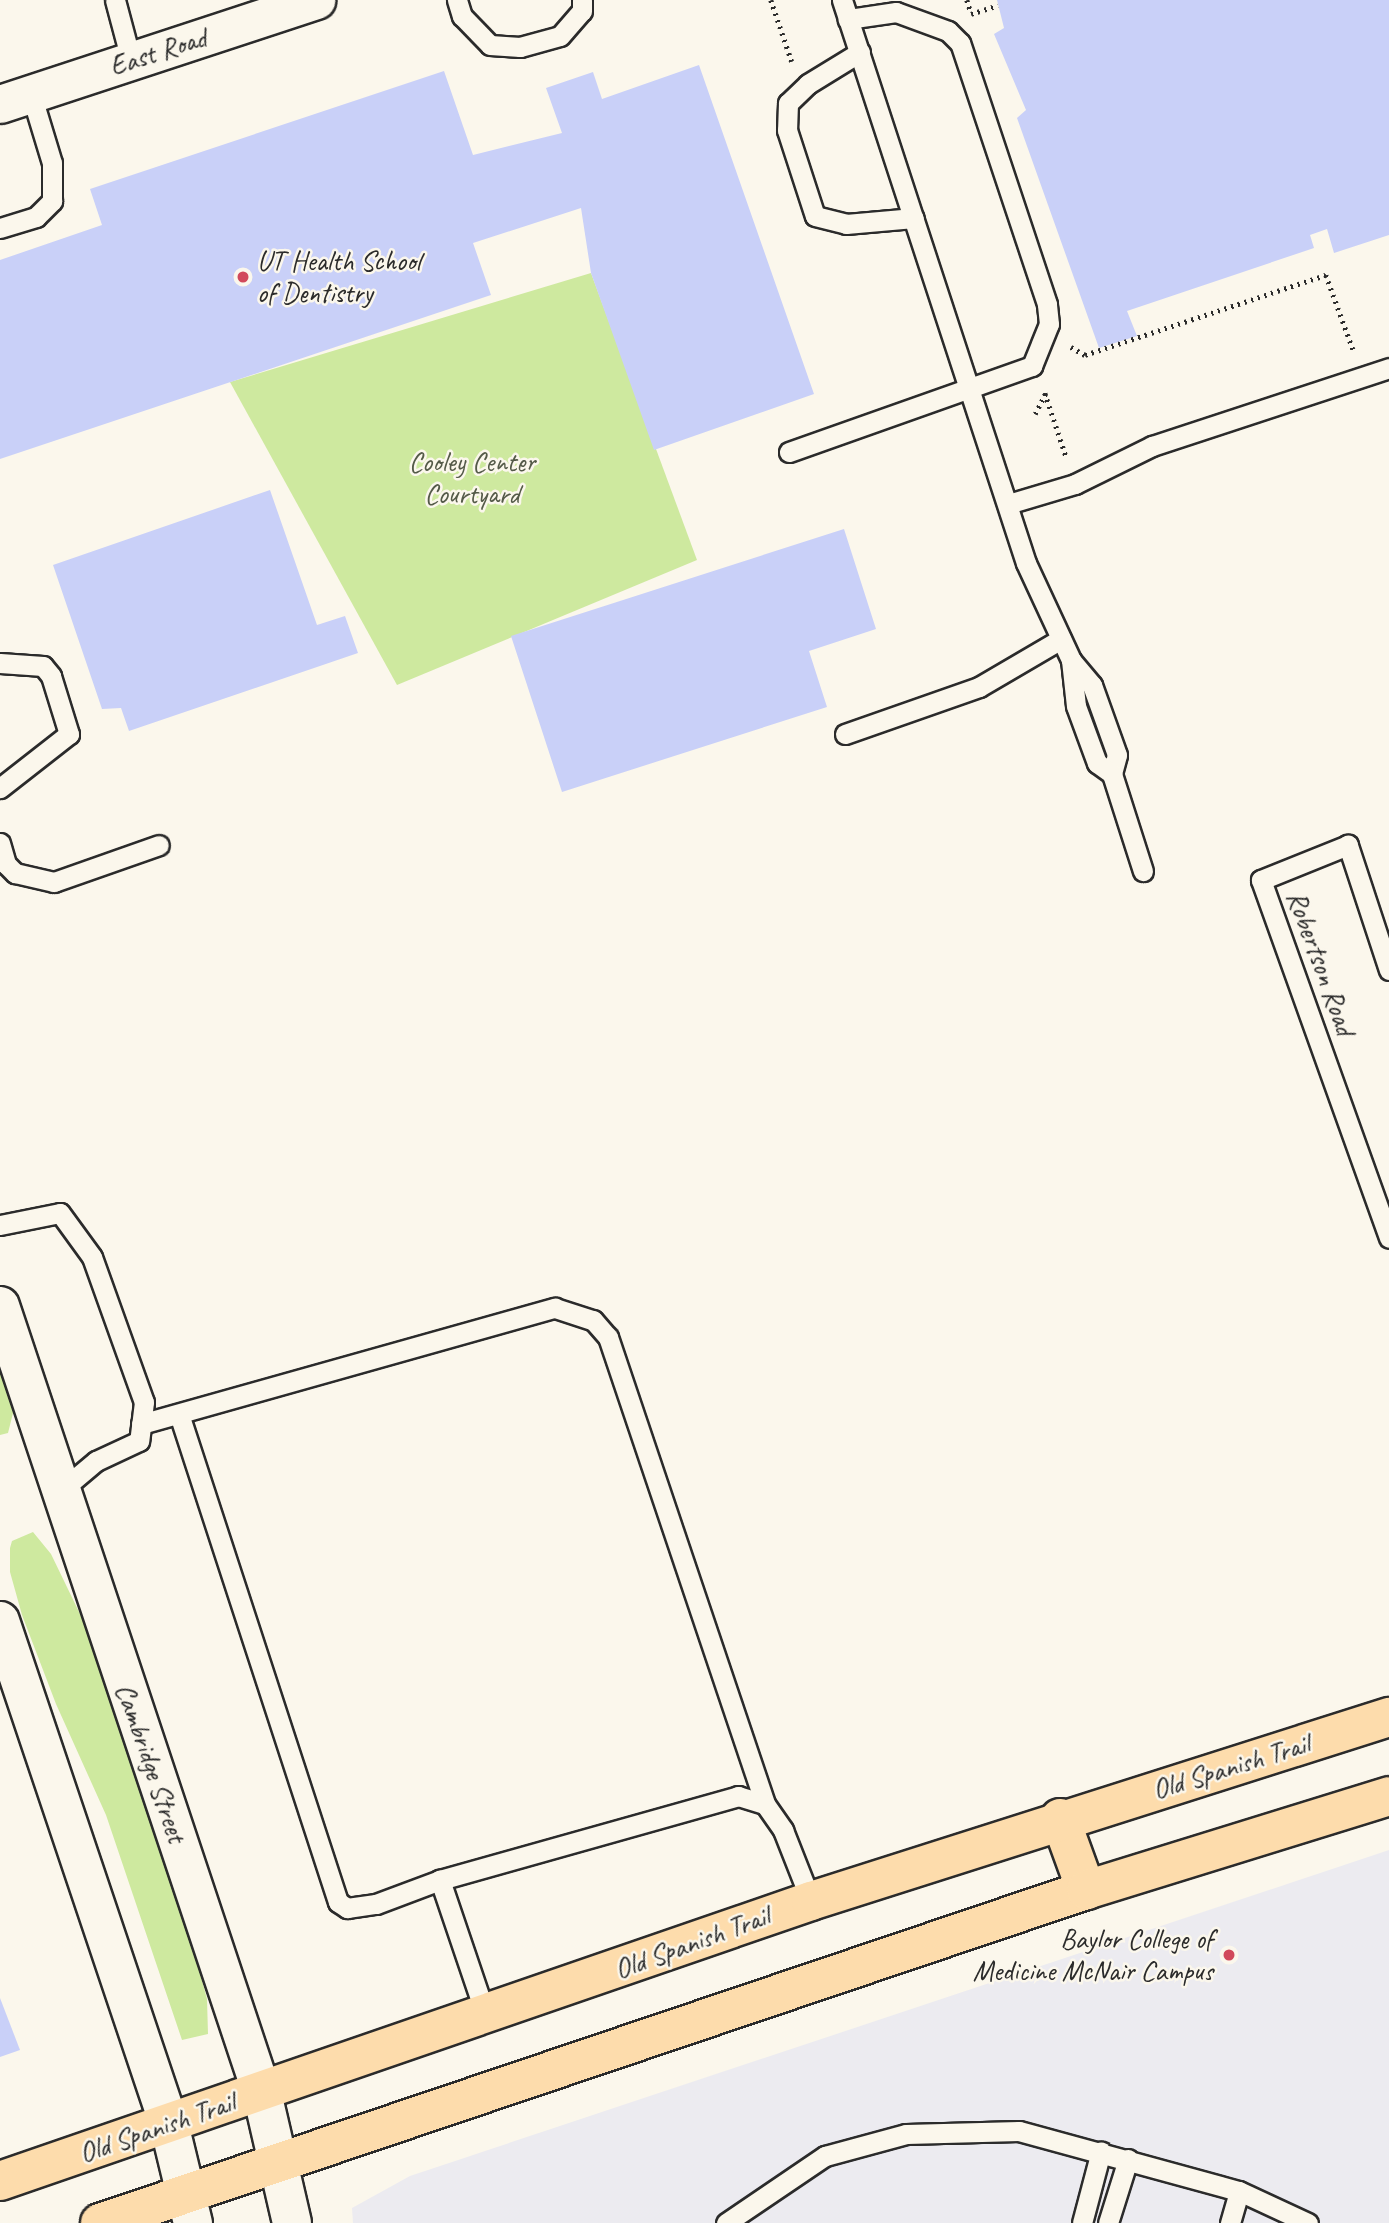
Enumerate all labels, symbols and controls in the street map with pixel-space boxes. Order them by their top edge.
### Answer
street label: East Road [105,21,211,83]
place label: UT Health School of Dentistry [257,244,420,310]
marker: UT Health School of Dentistry [235,269,251,285]
park label: Cooley Center Courtyard [409,445,535,511]
street label: Robertson Road [1279,886,1363,1040]
street label: Cambridge Street [108,1679,194,1847]
street label: Old Spanish Trail [1148,1727,1314,1807]
street label: Old Spanish Trail [610,1899,774,1987]
place label: Baylor College of Medicine McNair Campus [972,1922,1213,1988]
marker: Baylor College of Medicine McNair Campus [1219,1945,1239,1965]
street label: Old Spanish Trail [74,2086,240,2170]

